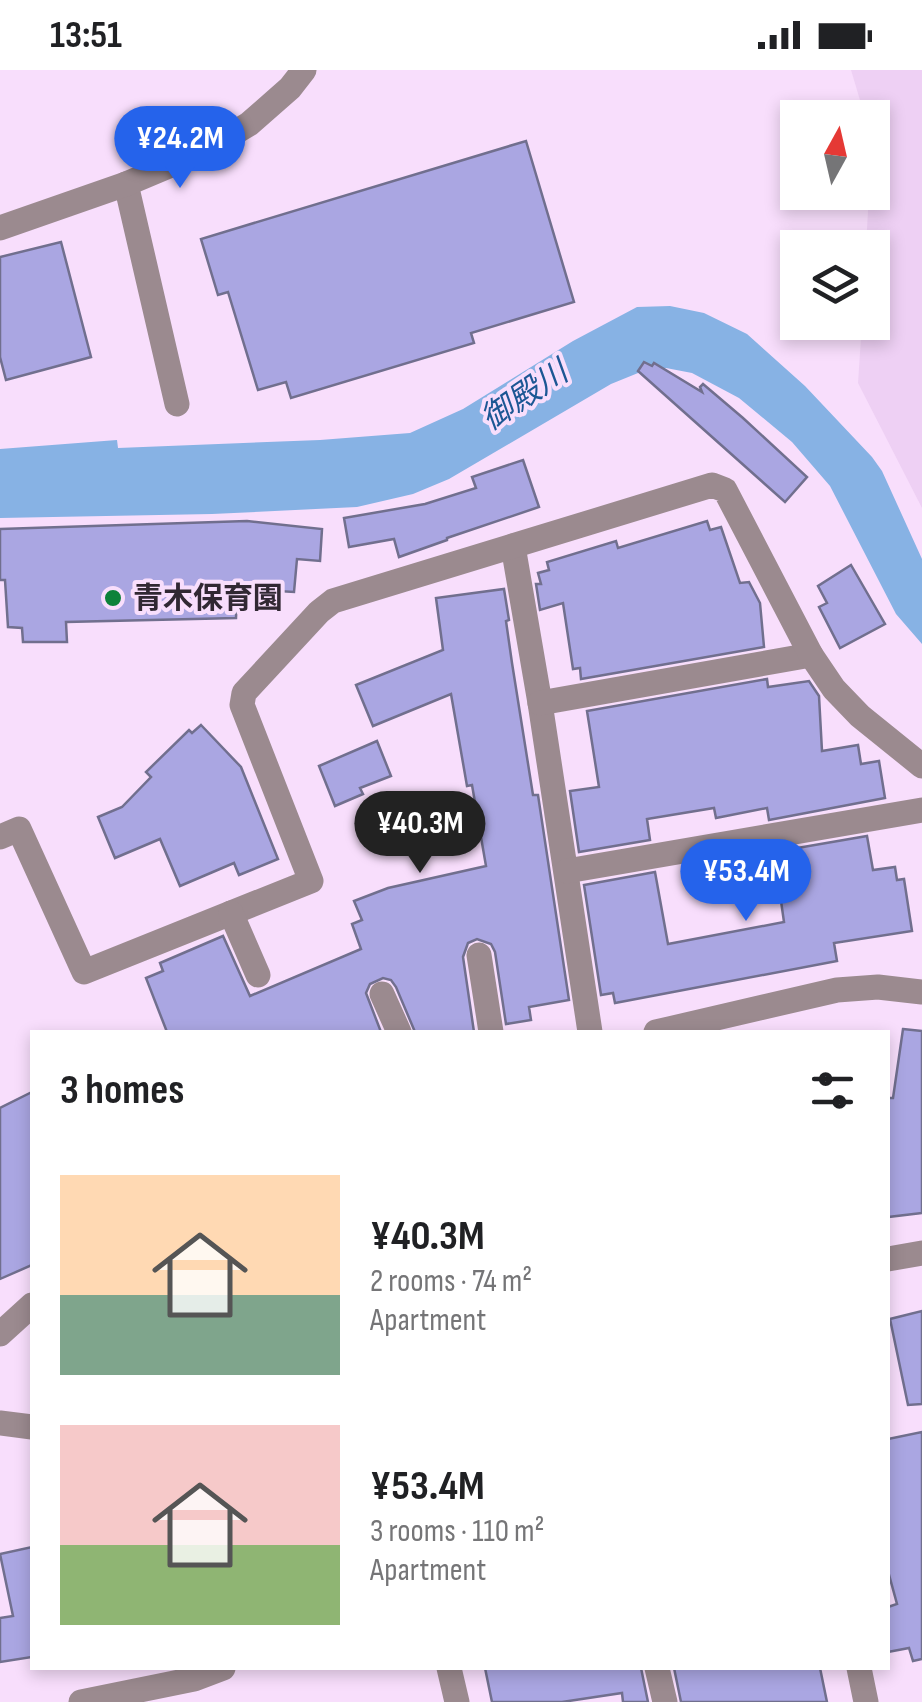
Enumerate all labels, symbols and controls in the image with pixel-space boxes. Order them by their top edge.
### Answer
text: 13:51 [50,13,122,58]
north arrow [780,100,890,210]
map controls [780,100,890,340]
pin: ¥24.2M [99,106,261,191]
text: ¥24.2M [136,119,224,158]
button: layers [780,230,890,340]
water label: 御殿川 [474,352,578,439]
place label: 青木保育園 [133,581,283,617]
marker: 青木保育園 [102,587,124,609]
pin: ¥40.3M [339,791,501,876]
text: ¥40.3M [376,804,464,843]
pin: ¥53.4M [665,839,827,924]
text: ¥53.4M [702,852,790,891]
icon: filters [805,1063,860,1118]
text: 3 homes [60,1065,184,1116]
text: ¥40.3M [370,1211,484,1262]
icon: home [140,1215,260,1335]
text: 2 rooms · 74 m² [370,1262,532,1301]
text: Apartment [370,1301,486,1340]
text: ¥53.4M [370,1461,485,1512]
icon: home [140,1465,260,1585]
text: 3 rooms · 110 m² [370,1512,545,1551]
text: Apartment [370,1551,486,1590]

